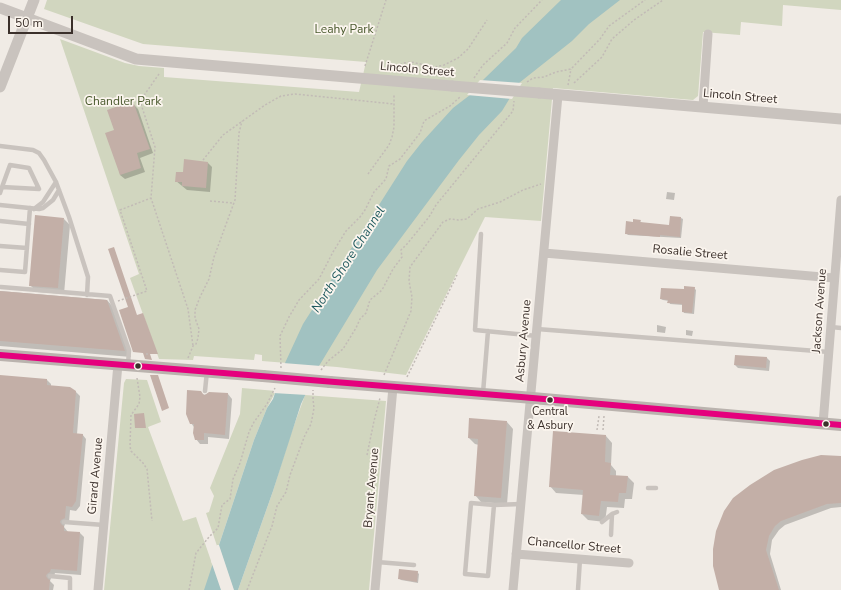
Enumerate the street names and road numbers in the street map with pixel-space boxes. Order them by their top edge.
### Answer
street label: Lincoln Street [379,60,455,80]
street label: Lincoln Street [702,87,778,107]
street label: Rosalie Street [652,243,728,263]
street label: Jackson Avenue [810,268,830,354]
street label: Asbury Avenue [513,299,535,383]
street label: Girard Avenue [85,437,107,515]
street label: Bryant Avenue [361,447,383,529]
street label: Chancellor Street [527,535,621,557]

